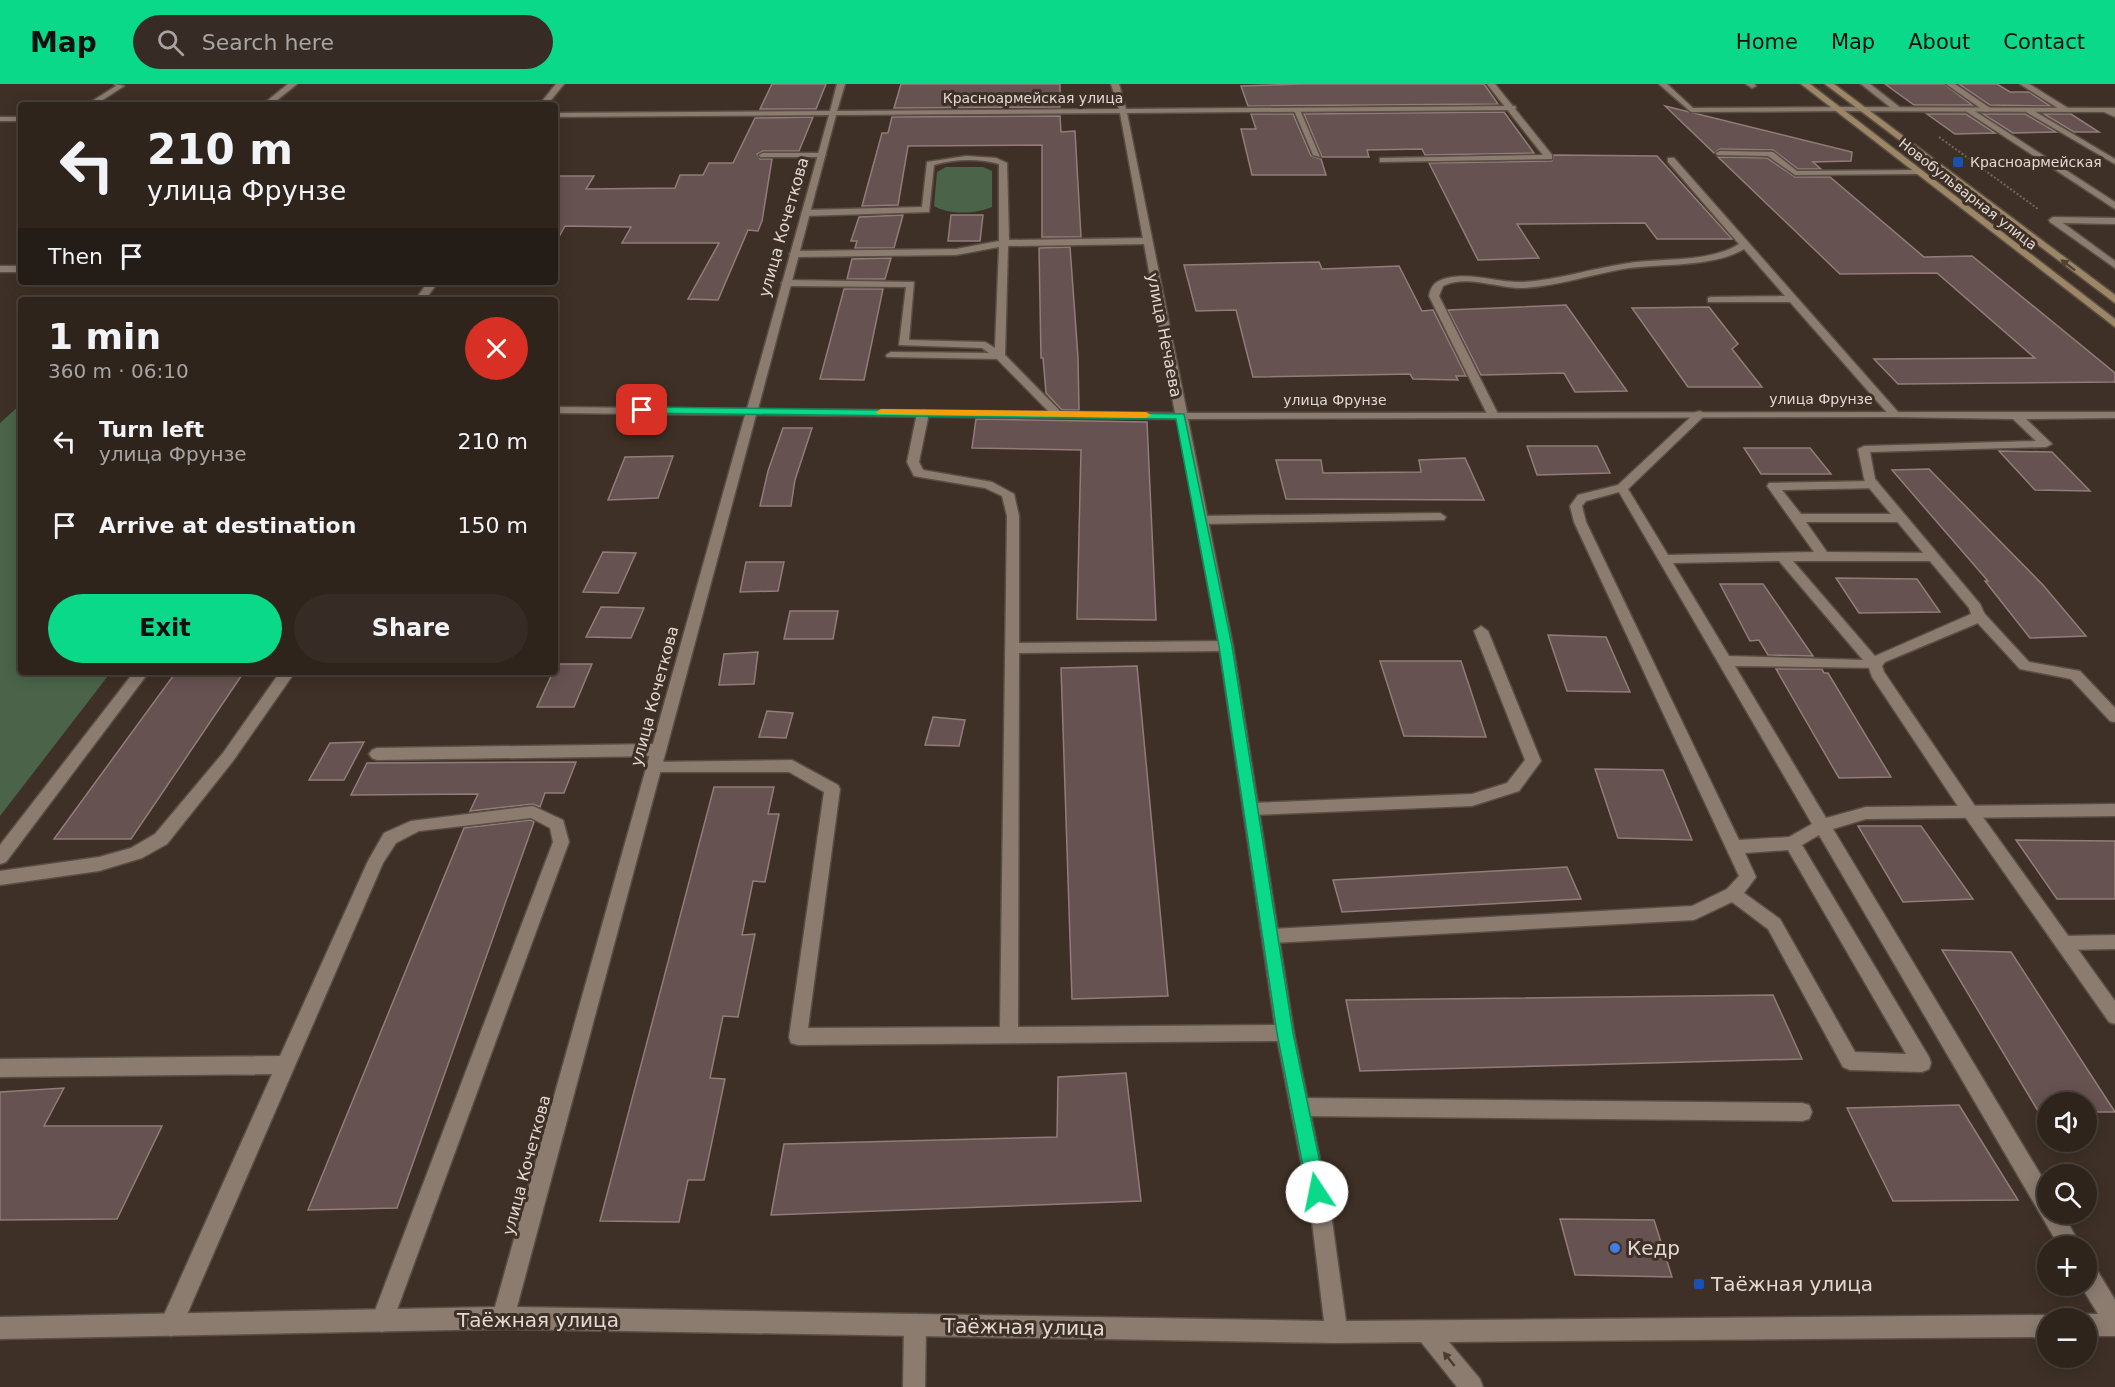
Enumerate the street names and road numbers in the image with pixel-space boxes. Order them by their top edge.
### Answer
street label: Красноармейская улица [943,90,1123,106]
street label: Новобульварная улица [1896,135,2040,253]
street label: улица Кочеткова [754,155,813,299]
street label: улица Нечаева [1143,271,1186,399]
street label: улица Фрунзе [1769,391,1873,407]
street label: улица Фрунзе [1283,392,1387,408]
street label: улица Кочеткова [627,624,682,768]
street label: улица Кочеткова [499,1093,554,1237]
street label: Таёжная улица [456,1308,619,1332]
street label: Таёжная улица [942,1314,1105,1340]

